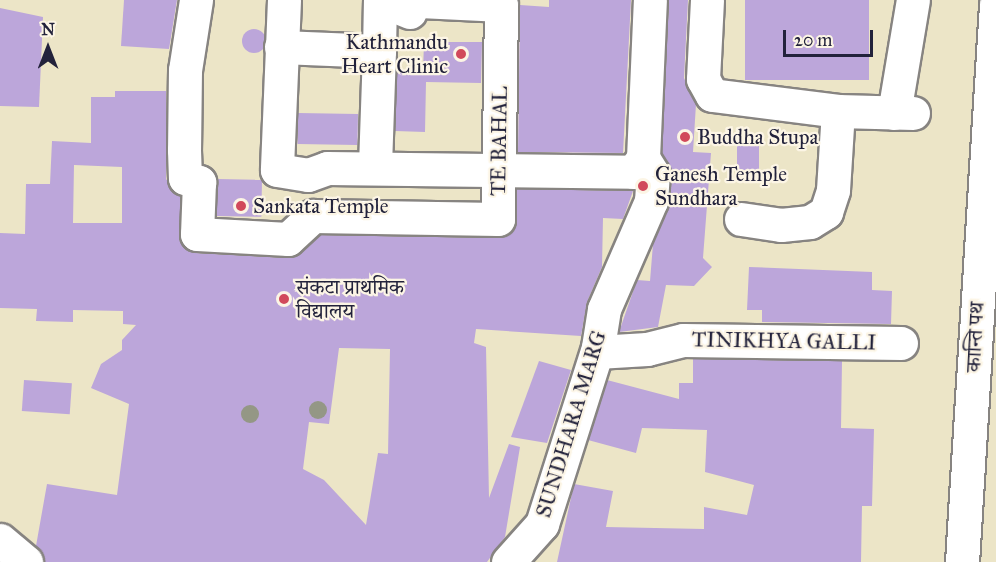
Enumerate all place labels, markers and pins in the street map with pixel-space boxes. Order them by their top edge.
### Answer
place label: Kathmandu Heart Clinic [341,29,448,79]
marker: Kathmandu Heart Clinic [452,45,470,63]
place label: Buddha Stupa [697,124,818,150]
marker: Buddha Stupa [678,130,692,144]
place label: Ganesh Temple Sundhara [655,161,787,211]
marker: Ganesh Temple Sundhara [636,179,650,193]
place label: Sankata Temple [253,193,389,219]
marker: Sankata Temple [234,199,248,213]
place label: संकटा प्राथमिक विद्यालय [296,274,404,324]
marker: संकटा प्राथमिक विद्यालय [277,292,291,306]

